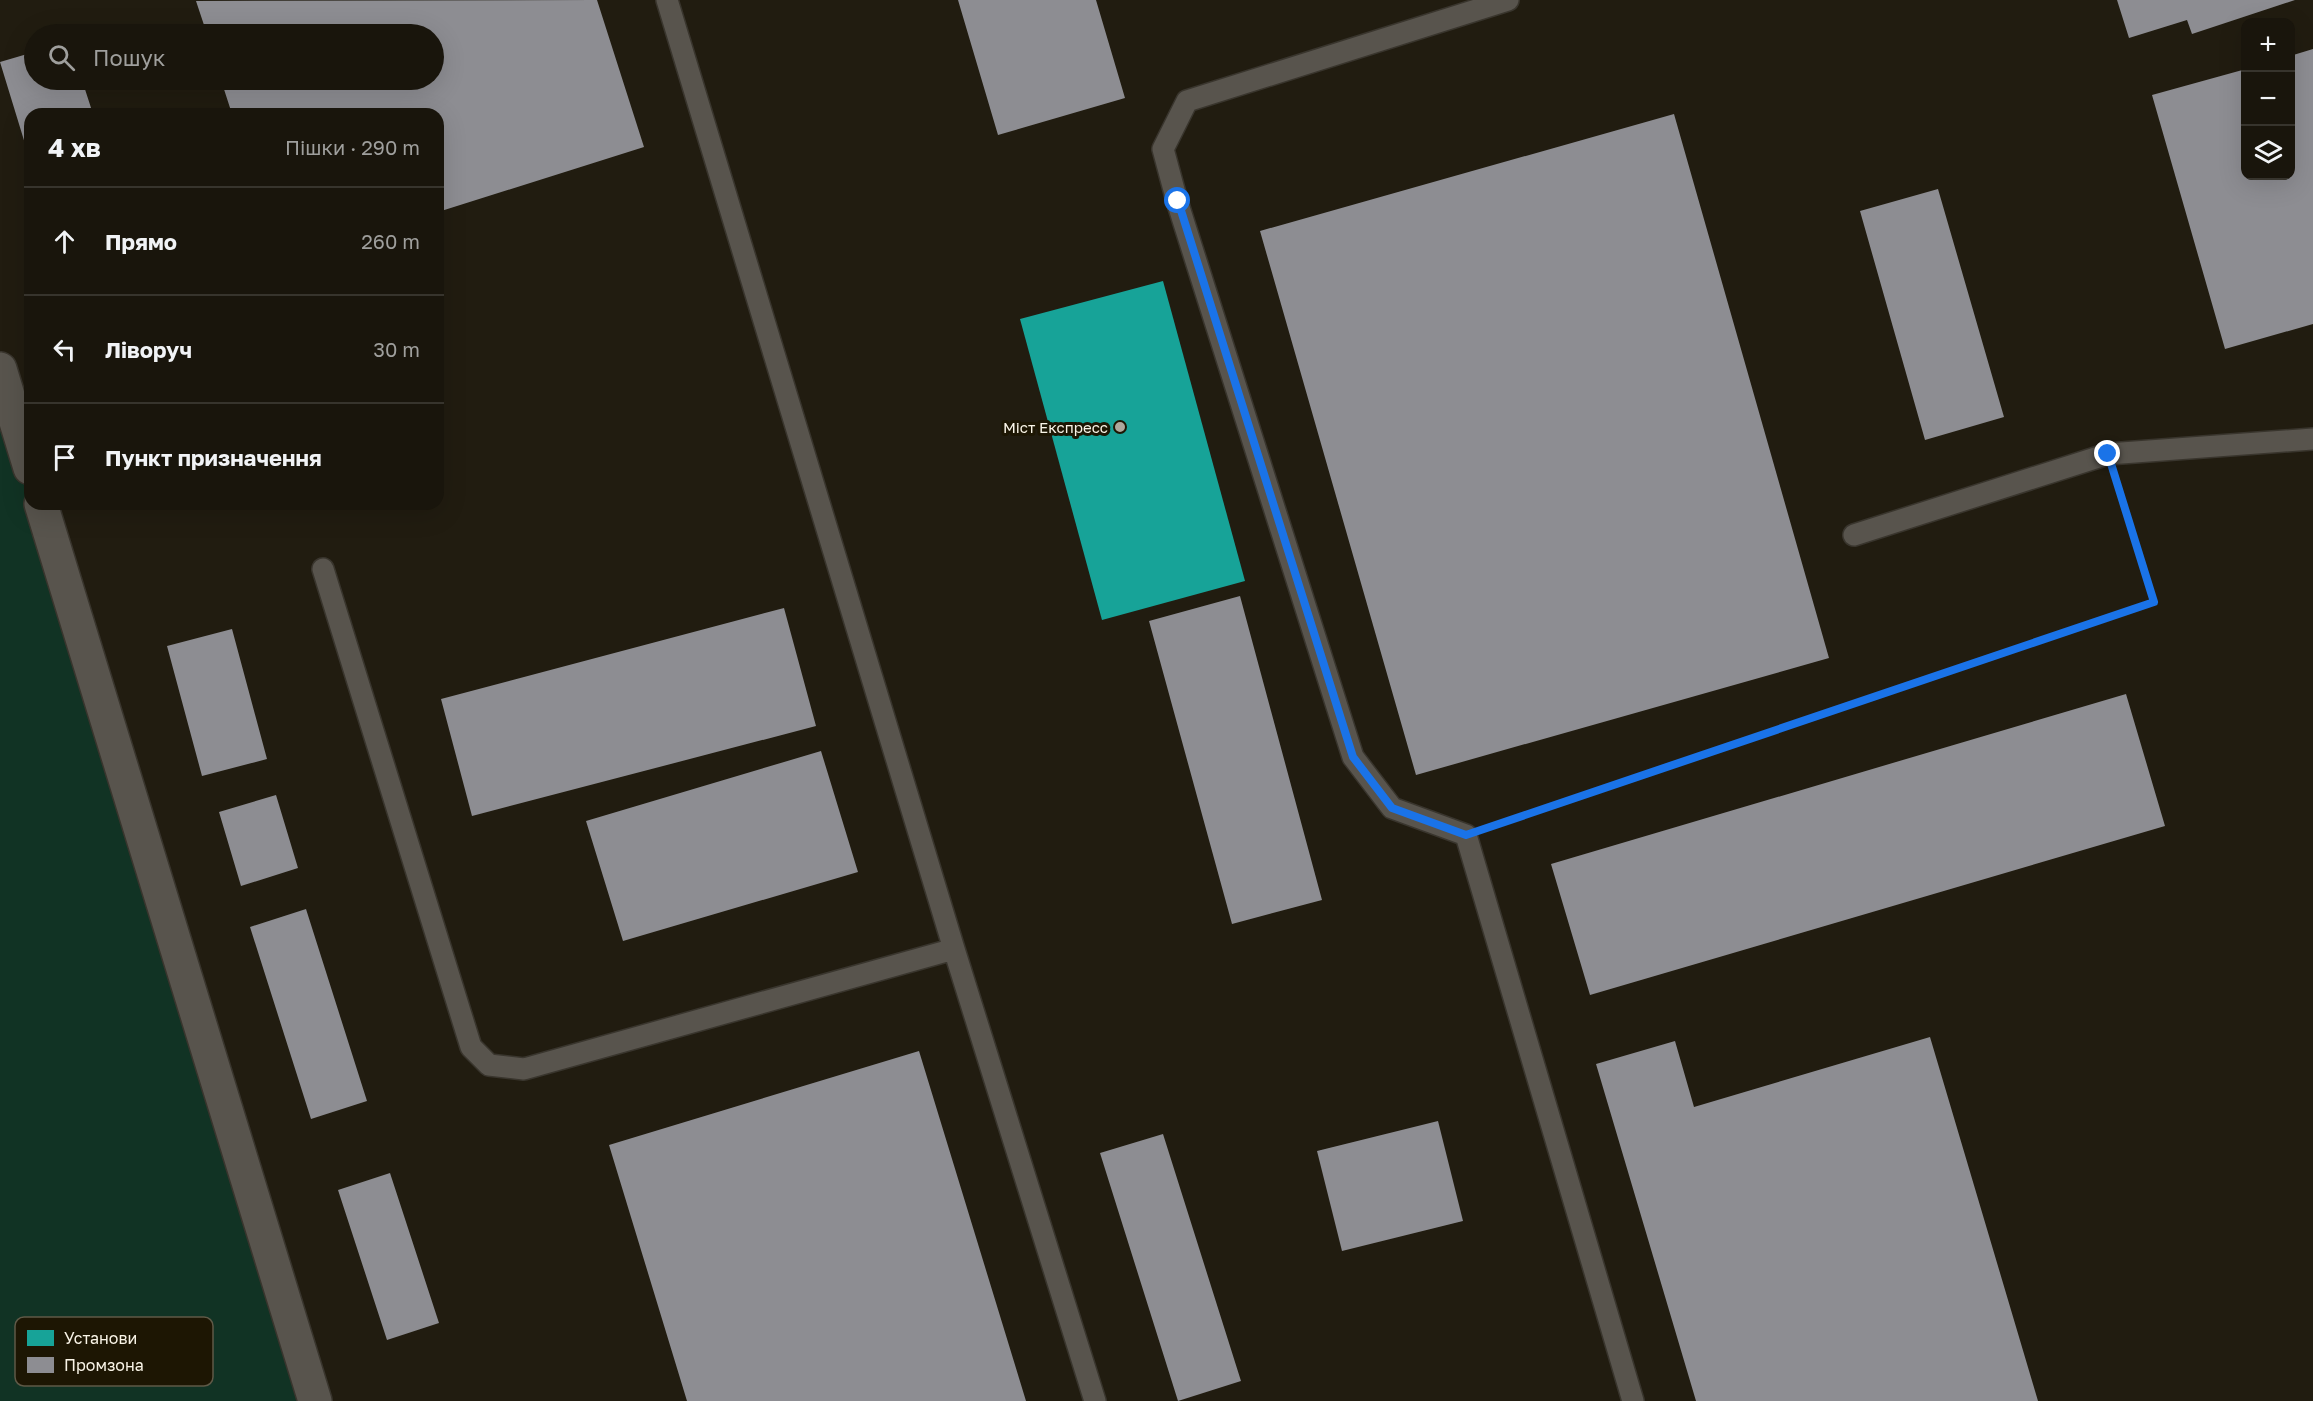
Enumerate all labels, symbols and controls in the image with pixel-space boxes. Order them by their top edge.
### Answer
map controls [2241,18,2295,180]
button: + [2241,18,2295,72]
search box [24,24,444,90]
icon: search [45,41,78,74]
text: Пошук [93,44,166,71]
button: − [2241,72,2295,126]
button: layers [2241,126,2295,180]
text: 4 хв [48,132,101,163]
text: Пішки · 290 m [285,135,420,159]
route start [1164,187,1190,213]
icon: ahead [48,225,81,258]
text: Прямо [105,228,177,255]
text: 260 m [361,229,420,253]
icon: left [48,333,81,366]
text: Ліворуч [105,336,192,363]
text: 30 m [373,337,420,361]
place label: Міст Експресс [1003,418,1108,436]
marker: Міст Експресс [1113,420,1127,434]
route end [2094,440,2120,466]
icon: arrive [48,441,81,474]
text: Пункт призначення [105,444,322,471]
legend [15,1317,213,1386]
text: Установи [64,1328,137,1348]
text: Промзона [64,1355,144,1375]

